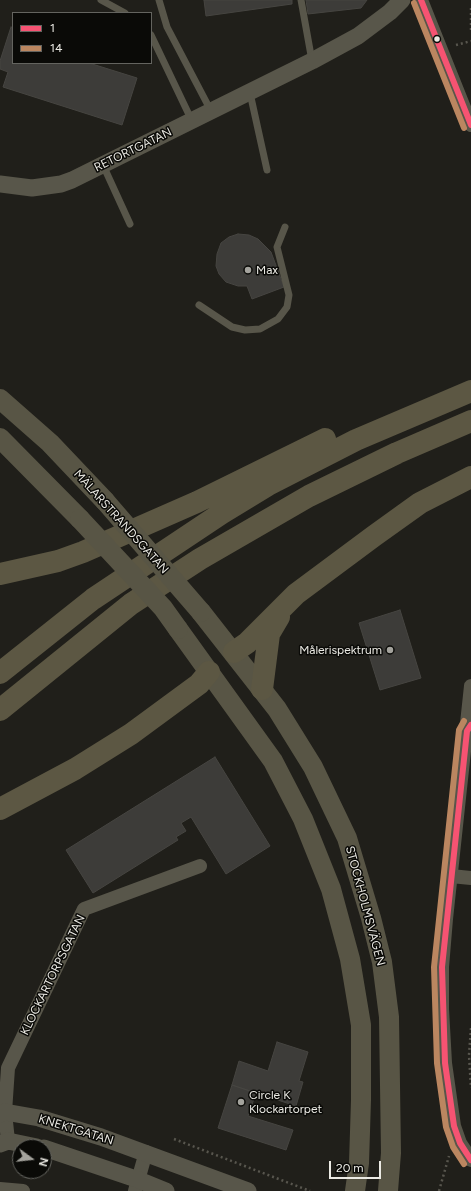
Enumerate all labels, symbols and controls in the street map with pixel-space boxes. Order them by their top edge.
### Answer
legend [12,12,152,64]
text: 1 [50,21,55,35]
unlabelled marker [432,34,442,44]
text: 14 [50,41,62,55]
street label: RETORTGATAN [92,125,174,175]
place label: Max [256,263,278,277]
marker: Max [243,265,253,275]
street label: MÄLARSTRANDSGATAN [71,467,171,577]
place label: Målerispektrum [299,643,382,657]
marker: Målerispektrum [385,645,395,655]
street label: STOCKHOLMSVÄGEN [342,845,388,967]
street label: KLOCKARTORPSGATAN [18,912,88,1038]
place label: Circle K Klockartorpet [249,1088,322,1116]
marker: Circle K Klockartorpet [236,1097,246,1107]
street label: KNEKTGATAN [37,1112,115,1148]
north arrow [12,1139,52,1179]
scale bar [331,1153,383,1179]
text: N [36,1156,50,1168]
text: 20 m [336,1161,364,1175]

